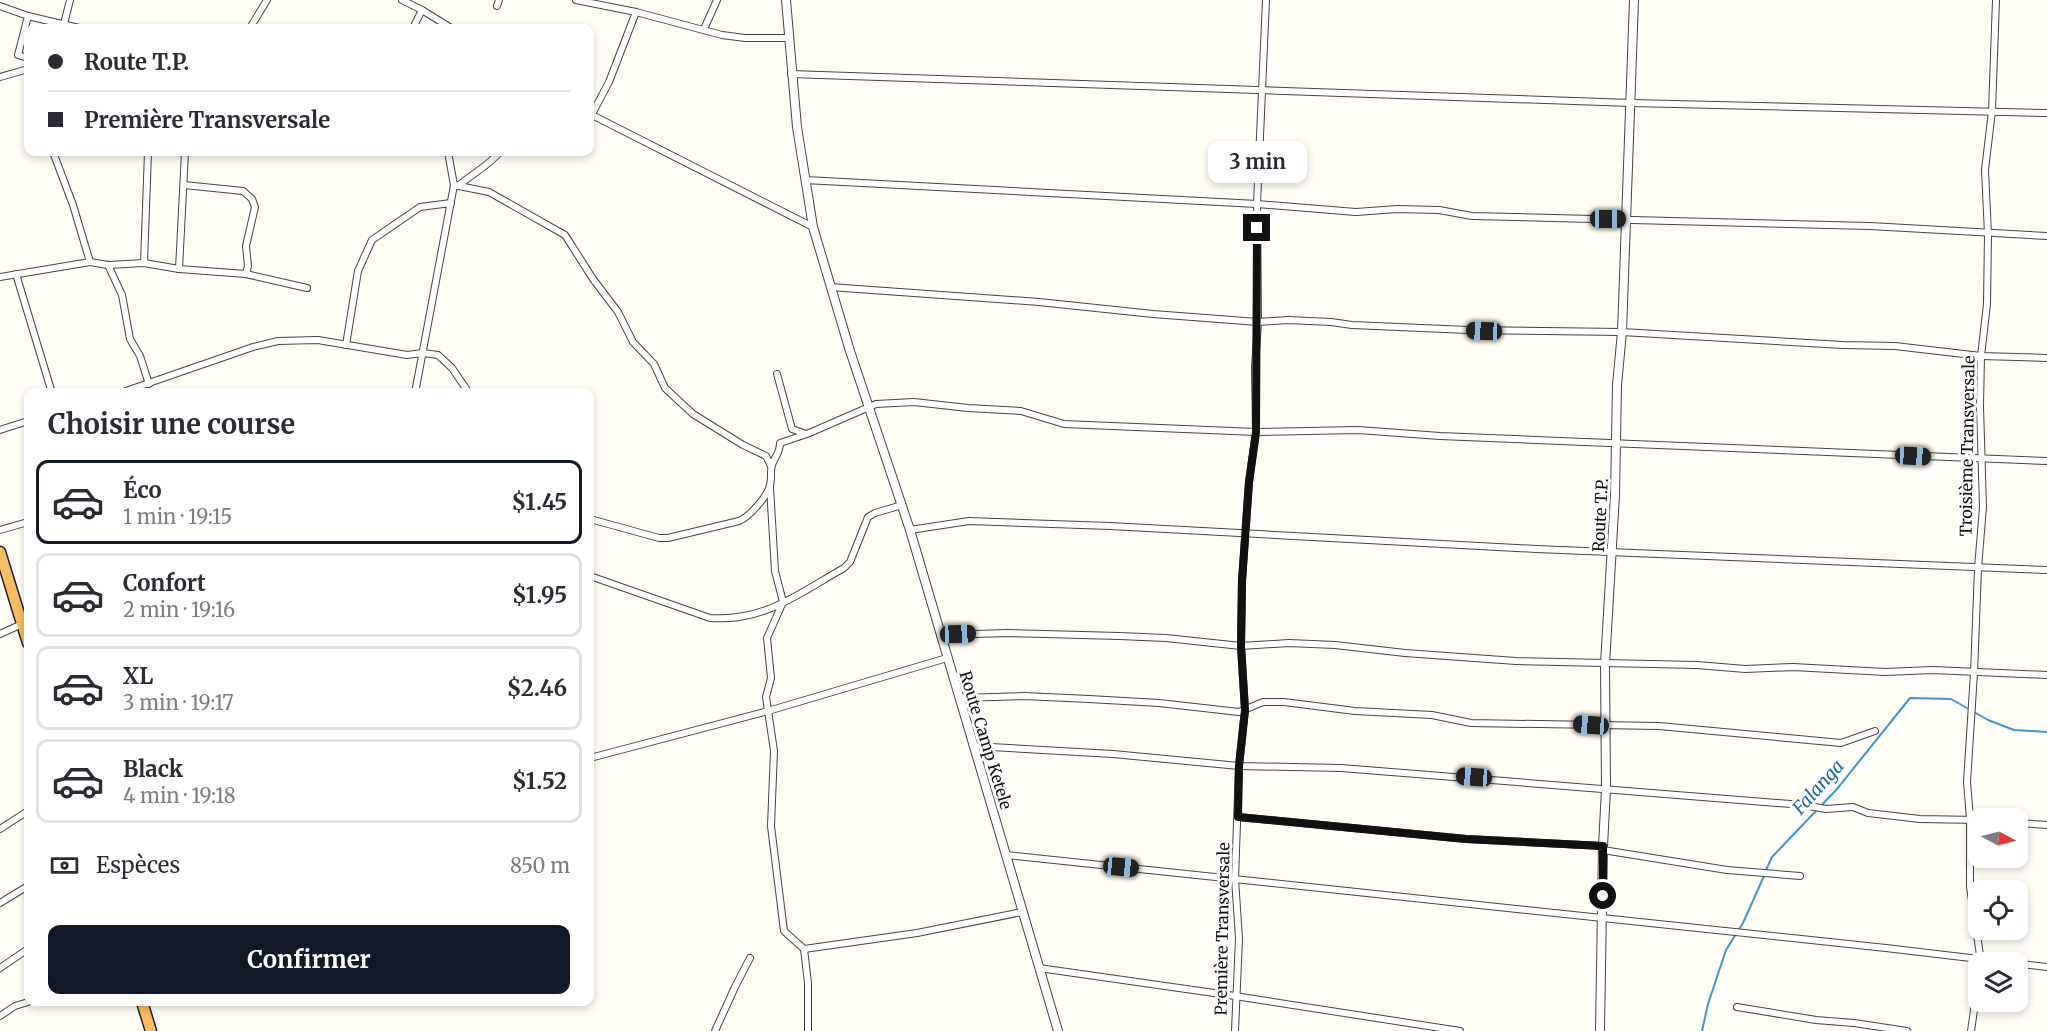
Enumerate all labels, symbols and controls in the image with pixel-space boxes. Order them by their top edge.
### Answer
text: Route T.P. [84,48,189,76]
text: Première Transversale [84,106,330,134]
callout: 3 min [1208,141,1306,183]
text: 3 min [1229,149,1286,174]
car [1590,210,1626,228]
route end [1243,214,1270,241]
car [1466,321,1502,341]
street label: Troisième Transversale [1955,355,1979,537]
text: Choisir une course [48,407,295,441]
car [1895,446,1931,466]
icon: car [51,475,105,529]
text: Éco [123,476,162,504]
street label: Route T.P. [1588,478,1612,552]
text: $1.45 [512,488,567,516]
text: 1 min · 19:15 [123,504,232,529]
icon: car [51,568,105,622]
text: Confort [123,569,206,597]
text: $1.95 [512,581,567,609]
text: 2 min · 19:16 [123,597,235,622]
car [940,624,976,644]
icon: car [51,661,105,715]
text: XL [123,662,153,690]
street label: Route Camp Ketele [955,668,1017,812]
text: $2.46 [507,674,567,702]
text: 3 min · 19:17 [123,690,234,715]
car [1572,715,1610,735]
icon: car [51,754,105,808]
text: Black [123,755,183,783]
water label: Falanga [1787,755,1849,820]
text: $1.52 [512,767,567,795]
car [1455,767,1493,787]
text: 4 min · 19:18 [123,783,236,808]
north arrow [1968,808,2028,868]
map controls [1968,808,2028,1012]
street label: Première Transversale [1210,842,1234,1016]
icon: cash [48,849,81,882]
text: Espèces [96,851,180,879]
text: 850 m [510,853,570,878]
car [1102,856,1140,878]
button: locate [1968,880,2028,940]
route start [1589,882,1616,909]
button: Confirmer [48,925,570,994]
button: layers [1968,952,2028,1012]

